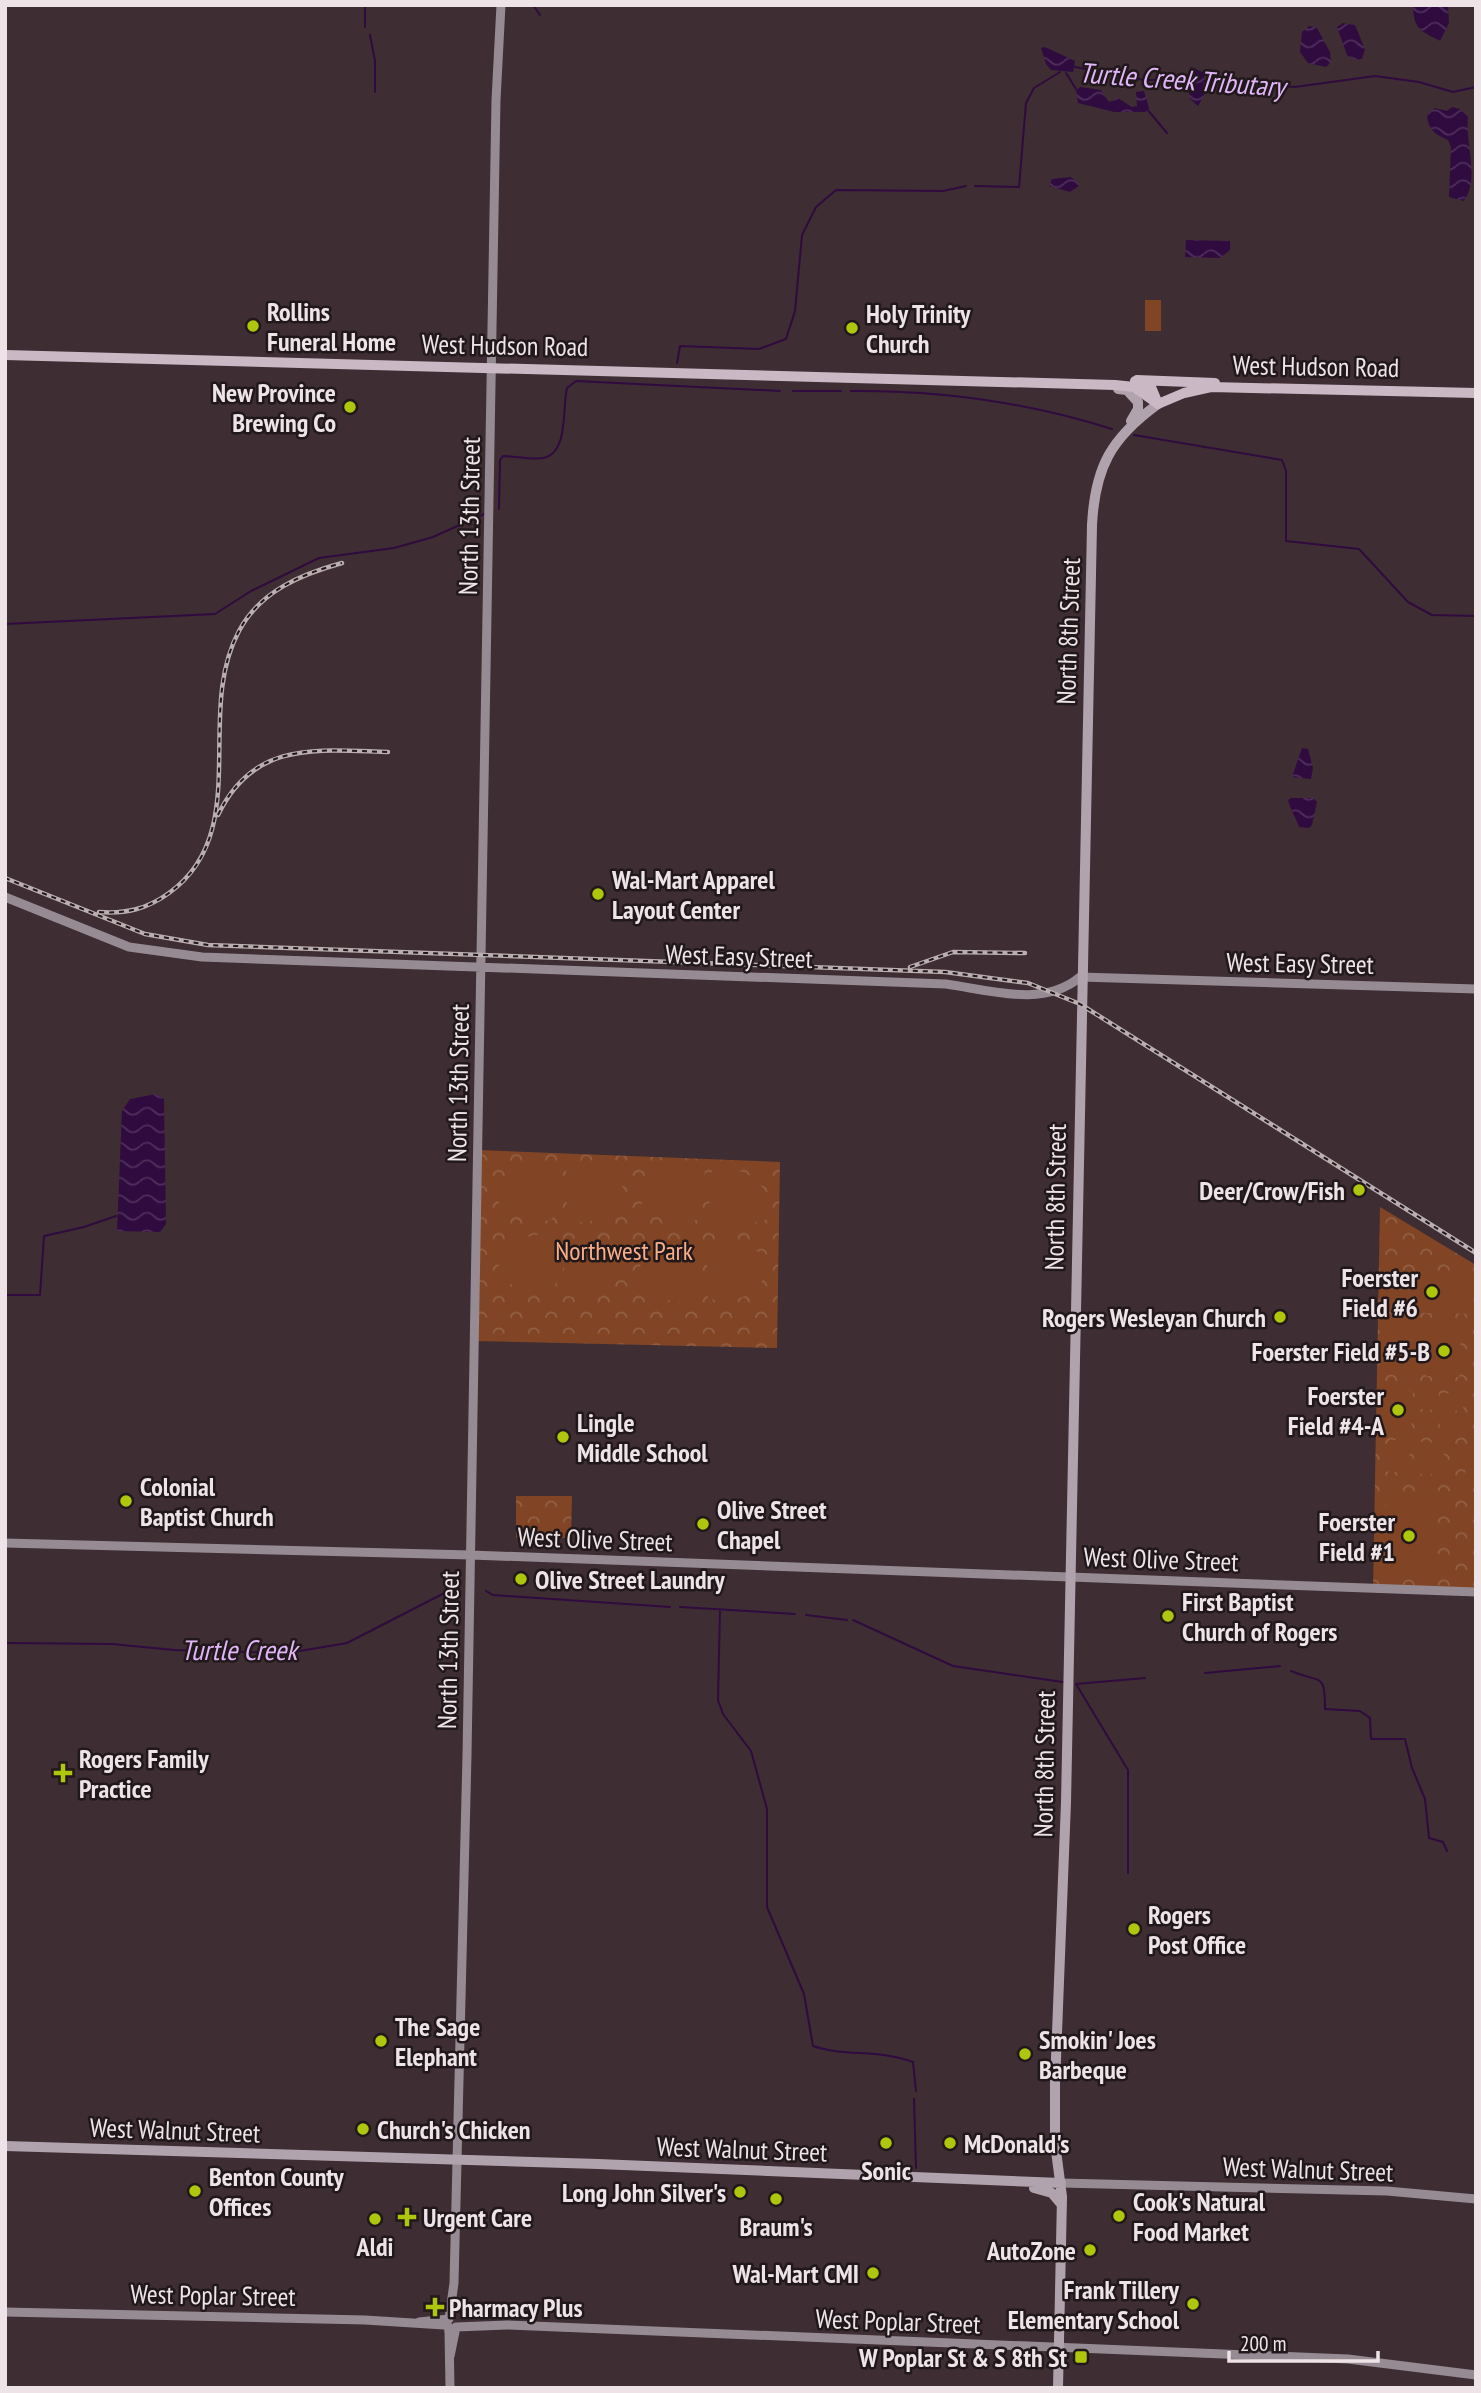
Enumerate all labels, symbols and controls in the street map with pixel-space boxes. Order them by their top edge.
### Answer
water label: Turtle Creek Tributary [1078,53,1290,105]
place label: Rollins Funeral Home [267,295,396,358]
place label: Holy Trinity Church [866,297,971,360]
marker: Rollins Funeral Home [245,318,261,334]
marker: Holy Trinity Church [844,320,860,336]
street label: West Hudson Road [421,327,589,363]
street label: West Hudson Road [1232,348,1400,384]
place label: New Province Brewing Co [212,376,336,439]
marker: New Province Brewing Co [342,399,358,415]
street label: North 13th Street [451,437,487,595]
street label: North 8th Street [1049,557,1087,705]
place label: Wal-Mart Apparel Layout Center [611,863,775,926]
marker: Wal-Mart Apparel Layout Center [590,886,606,902]
street label: West Easy Street [665,937,813,975]
street label: West Easy Street [1226,945,1374,981]
street label: North 13th Street [440,1004,476,1162]
street label: North 8th Street [1037,1123,1073,1271]
place label: Deer/Crow/Fish [1199,1174,1345,1207]
marker: Deer/Crow/Fish [1351,1182,1367,1198]
park label: Northwest Park [555,1234,693,1267]
place label: Foerster Field #6 [1341,1261,1418,1324]
marker: Foerster Field #6 [1424,1284,1440,1300]
place label: Rogers Wesleyan Church [1042,1301,1266,1334]
marker: Rogers Wesleyan Church [1272,1309,1288,1325]
place label: Foerster Field #5-B [1252,1335,1430,1368]
marker: Foerster Field #5-B [1436,1343,1452,1359]
place label: Foerster Field #4-A [1288,1379,1385,1442]
marker: Foerster Field #4-A [1390,1402,1406,1418]
place label: Lingle Middle School [577,1406,708,1469]
marker: Lingle Middle School [555,1429,571,1445]
place label: Colonial Baptist Church [140,1470,274,1533]
marker: Colonial Baptist Church [118,1493,134,1509]
place label: Olive Street Chapel [717,1493,827,1556]
place label: Foerster Field #1 [1318,1505,1395,1568]
marker: Olive Street Chapel [695,1516,711,1532]
street label: West Olive Street [517,1520,673,1558]
marker: Foerster Field #1 [1401,1528,1417,1544]
street label: West Olive Street [1083,1540,1239,1578]
place label: Olive Street Laundry [535,1563,725,1596]
street label: North 13th Street [430,1571,466,1729]
marker: Olive Street Laundry [513,1571,529,1587]
place label: First Baptist Church of Rogers [1182,1585,1337,1648]
marker: First Baptist Church of Rogers [1160,1608,1176,1624]
water label: Turtle Creek [181,1631,300,1668]
street label: North 8th Street [1026,1690,1062,1838]
place label: Rogers Family Practice [79,1742,209,1805]
marker: Rogers Family Practice [53,1763,73,1783]
place label: Rogers Post Office [1148,1898,1246,1961]
marker: Rogers Post Office [1126,1921,1142,1937]
place label: The Sage Elephant [395,2010,480,2073]
place label: Smokin' Joes Barbeque [1039,2023,1156,2086]
marker: The Sage Elephant [373,2033,389,2049]
marker: Smokin' Joes Barbeque [1017,2046,1033,2062]
street label: West Walnut Street [89,2111,261,2149]
place label: Church's Chicken [377,2113,530,2146]
marker: Church's Chicken [355,2121,371,2137]
place label: McDonald's [964,2127,1069,2160]
street label: West Walnut Street [656,2130,828,2168]
marker: Sonic [878,2135,894,2151]
marker: McDonald's [942,2135,958,2151]
street label: West Walnut Street [1222,2150,1394,2188]
place label: Sonic [861,2154,911,2187]
place label: Benton County Offices [209,2160,344,2223]
place label: Long John Silver's [562,2176,726,2209]
marker: Benton County Offices [187,2183,203,2199]
marker: Long John Silver's [732,2184,748,2200]
place label: Cook's Natural Food Market [1133,2185,1266,2248]
marker: Braum's [768,2191,784,2207]
place label: Urgent Care [423,2201,532,2234]
marker: Urgent Care [397,2207,417,2227]
marker: Cook's Natural Food Market [1111,2208,1127,2224]
place label: Braum's [739,2210,813,2243]
marker: Aldi [367,2211,383,2227]
place label: Aldi [356,2230,393,2263]
place label: AutoZone [986,2234,1076,2267]
marker: AutoZone [1082,2242,1098,2258]
place label: Wal-Mart CMI [731,2257,859,2290]
marker: Wal-Mart CMI [865,2265,881,2281]
place label: Frank Tillery Elementary School [1008,2273,1180,2336]
street label: West Poplar Street [130,2277,296,2313]
place label: Pharmacy Plus [449,2291,582,2324]
marker: Frank Tillery Elementary School [1185,2296,1201,2312]
marker: Pharmacy Plus [427,2299,443,2315]
street label: West Poplar Street [815,2302,981,2340]
scale bar [1229,2320,1378,2364]
text: 200 m [1240,2330,1286,2357]
place label: W Poplar St & S 8th St [858,2341,1067,2374]
marker: W Poplar St & S 8th St [1073,2349,1089,2365]

